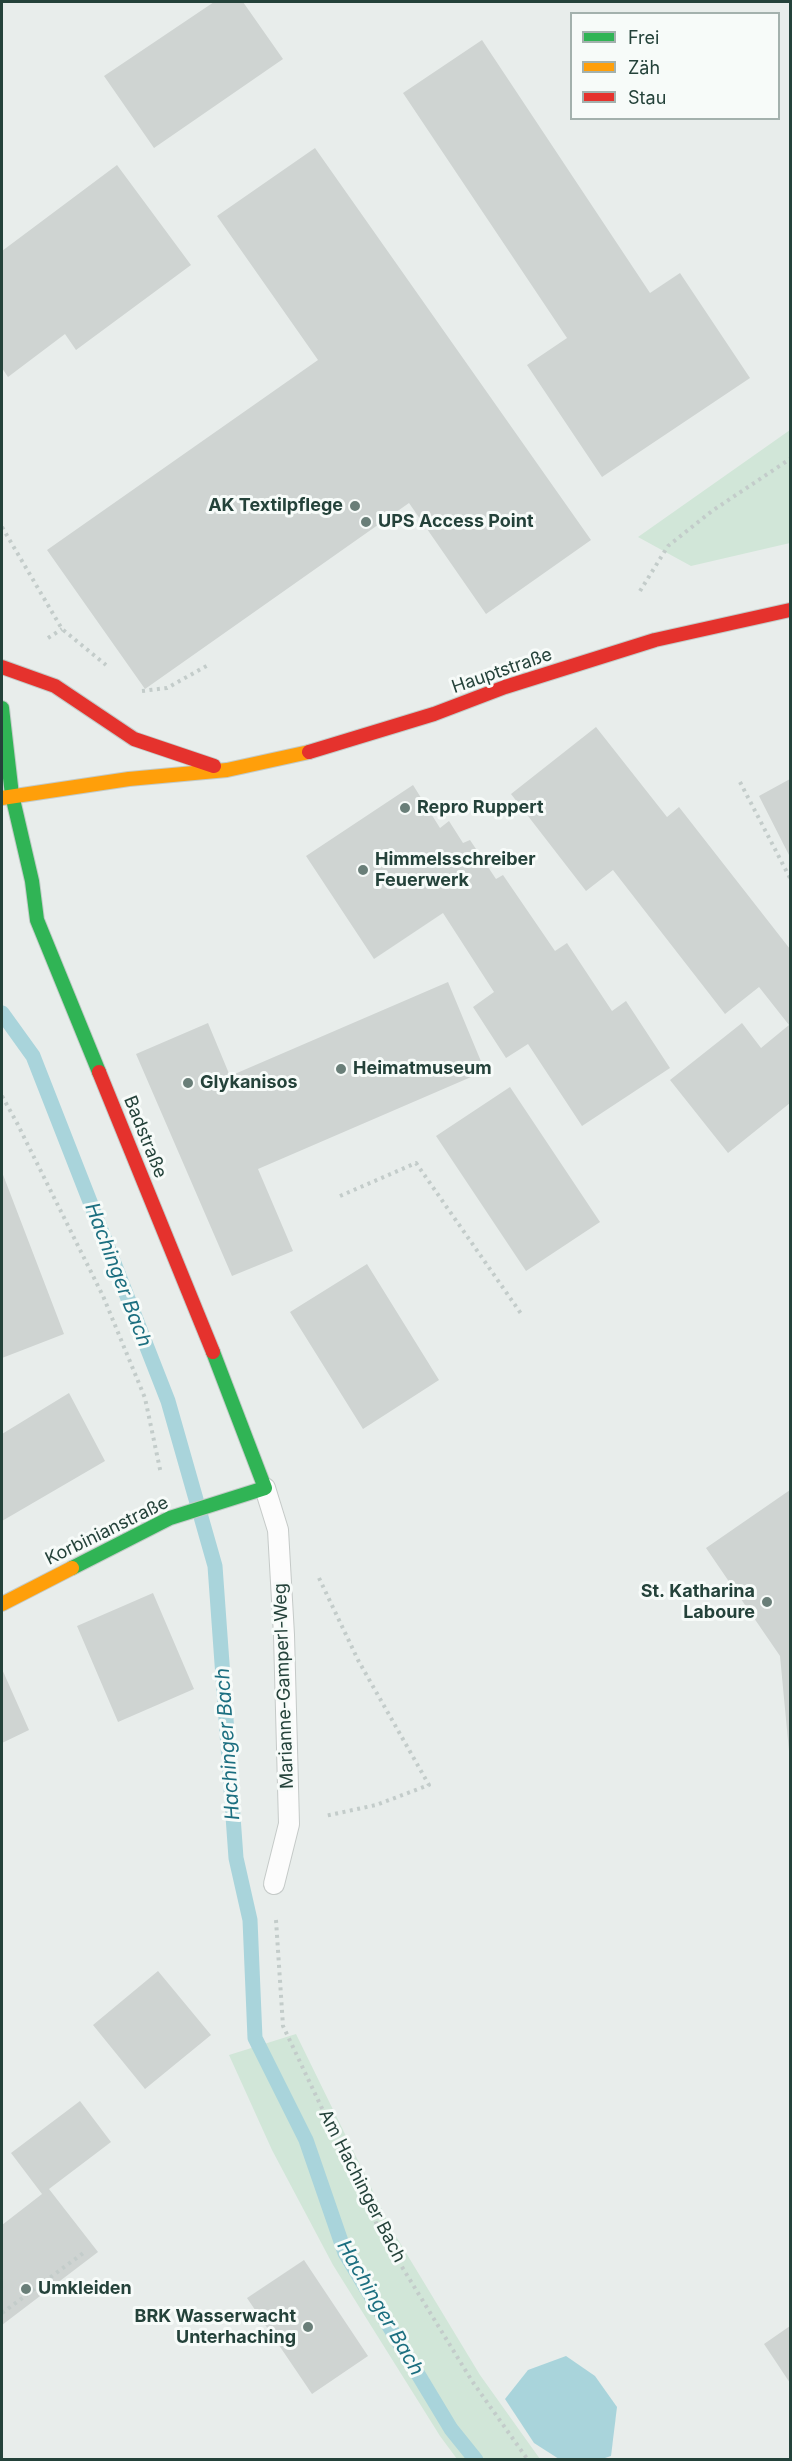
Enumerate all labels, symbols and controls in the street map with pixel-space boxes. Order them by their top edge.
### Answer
legend [570,12,780,120]
text: Frei [628,27,659,48]
text: Zäh [628,57,660,78]
text: Stau [628,87,666,108]
place label: AK Textilpflege [208,495,343,517]
marker: AK Textilpflege [348,499,362,513]
place label: UPS Access Point [378,511,533,533]
marker: UPS Access Point [359,515,373,529]
street label: Hauptstraße [449,644,555,698]
place label: Repro Ruppert [417,797,544,819]
marker: Repro Ruppert [398,801,412,815]
place label: Himmelsschreiber Feuerwerk [375,849,536,892]
marker: Himmelsschreiber Feuerwerk [356,863,370,877]
place label: Heimatmuseum [353,1058,492,1080]
marker: Heimatmuseum [334,1062,348,1076]
place label: Glykanisos [200,1072,298,1094]
marker: Glykanisos [181,1076,195,1090]
street label: Badstraße [119,1093,171,1181]
water label: Hachinger Bach [79,1199,157,1351]
street label: Korbinianstraße [42,1492,172,1570]
place label: St. Katharina Laboure [641,1581,755,1624]
street label: Marianne-Gamperl-Weg [270,1583,298,1789]
marker: St. Katharina Laboure [760,1595,774,1609]
water label: Hachinger Bach [211,1667,245,1821]
street label: Am Hachinger Bach [314,2106,410,2266]
water label: Hachinger Bach [331,2236,429,2380]
place label: Umkleiden [38,2278,132,2300]
marker: Umkleiden [19,2282,33,2296]
place label: BRK Wasserwacht Unterhaching [135,2306,296,2348]
marker: BRK Wasserwacht Unterhaching [301,2320,315,2334]

